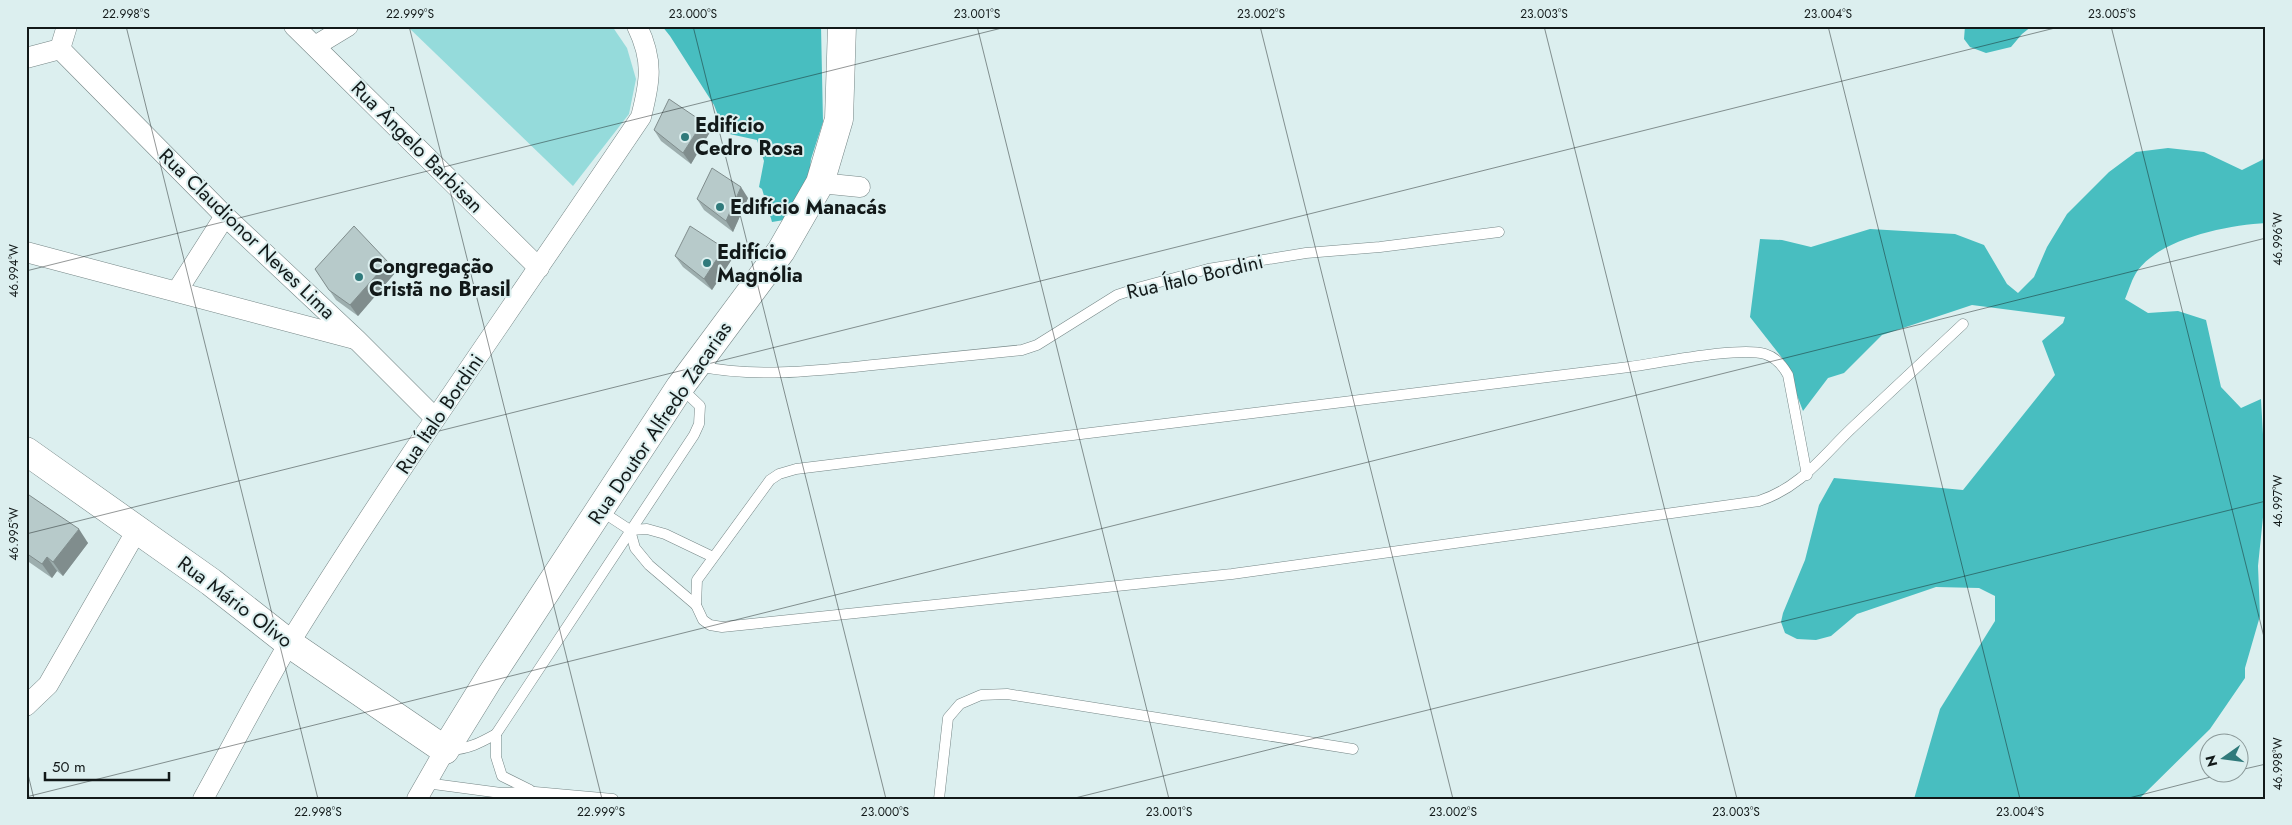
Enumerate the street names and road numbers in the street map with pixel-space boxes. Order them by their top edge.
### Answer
street label: Rua Ângelo Barbisan [344,74,490,220]
street label: Rua Claudionor Neves Lima [152,142,342,326]
street label: Rua Ítalo Bordini [1124,247,1266,307]
street label: Rua Doutor Alfredo Zacarias [581,316,739,530]
street label: Rua Ítalo Bordini [389,348,491,480]
street label: Rua Mário Olivo [171,549,299,655]

